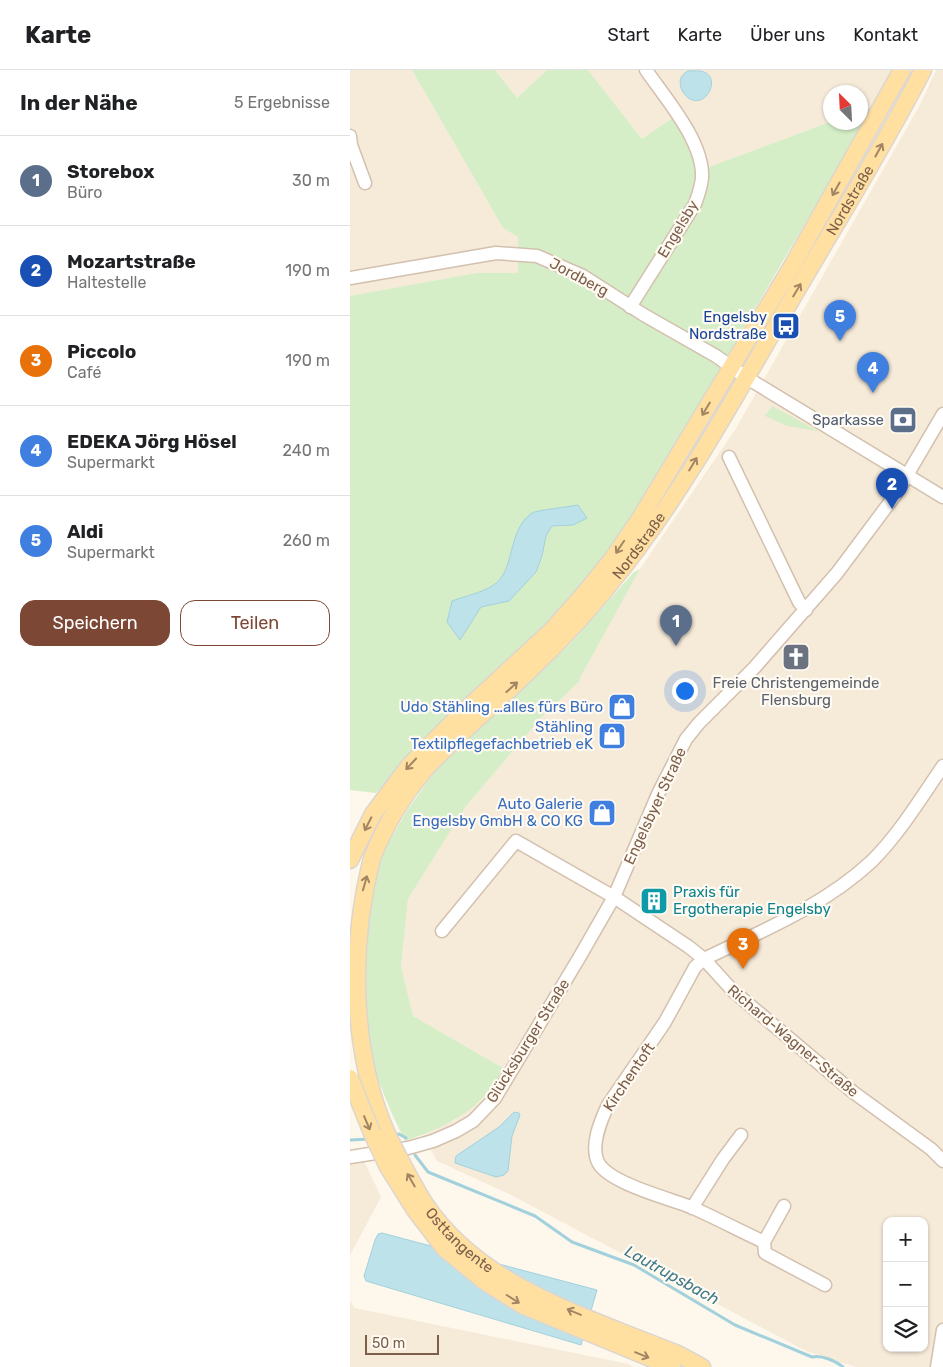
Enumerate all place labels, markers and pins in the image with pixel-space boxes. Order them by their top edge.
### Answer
pin: 5 [824,300,856,341]
place label: Engelsby Nordstraße [689,308,767,343]
bus stop icon: Engelsby Nordstraße [771,311,801,341]
pin: 4 [857,352,889,393]
bank icon: Sparkasse [888,405,918,435]
place label: Sparkasse [812,411,884,429]
pin: 2 [876,468,908,509]
pin: 1 [660,605,692,646]
church icon: Freie Christengemeinde Flensburg [781,642,811,672]
place label: Freie Christengemeinde Flensburg [713,674,879,709]
shop icon: Udo Stähling …alles fürs Büro [607,692,637,722]
place label: Udo Stähling …alles fürs Büro [400,698,603,716]
place label: Stähling Textilpflegefachbetrieb eK [411,718,593,753]
shop icon: Stähling Textilpflegefachbetrieb eK [597,721,627,751]
place label: Auto Galerie Engelsby GmbH & CO KG [413,795,583,830]
shop icon: Auto Galerie Engelsby GmbH & CO KG [587,798,617,828]
place label: Praxis für Ergotherapie Engelsby [673,883,831,918]
building icon: Praxis für Ergotherapie Engelsby [639,886,669,916]
pin: 3 [727,928,759,969]

